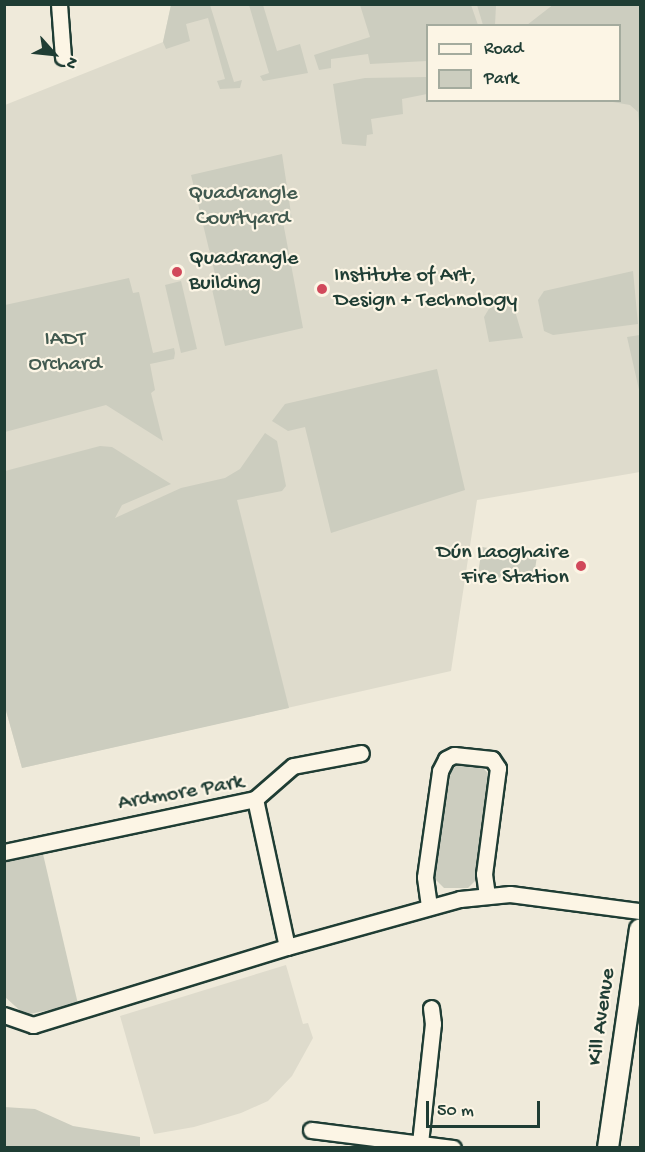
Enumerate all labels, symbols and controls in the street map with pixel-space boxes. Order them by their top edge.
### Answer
north arrow [24,24,84,84]
legend [426,24,621,102]
text: Road [484,39,523,60]
text: N [60,53,81,71]
text: Park [484,69,518,90]
park label: Quadrangle Courtyard [188,181,298,232]
place label: Quadrangle Building [189,246,298,298]
place label: Institute of Art, Design + Technology [334,263,517,314]
marker: Quadrangle Building [170,265,184,279]
marker: Institute of Art, Design + Technology [315,282,329,296]
park label: IADT Orchard [28,327,102,378]
place label: Dún Laoghaire Fire Station [437,540,569,592]
marker: Dún Laoghaire Fire Station [574,559,588,573]
street label: Ardmore Park [116,770,246,818]
street label: Kill Avenue [583,967,623,1067]
scale bar [429,1089,543,1127]
text: 50 m [437,1101,474,1122]

